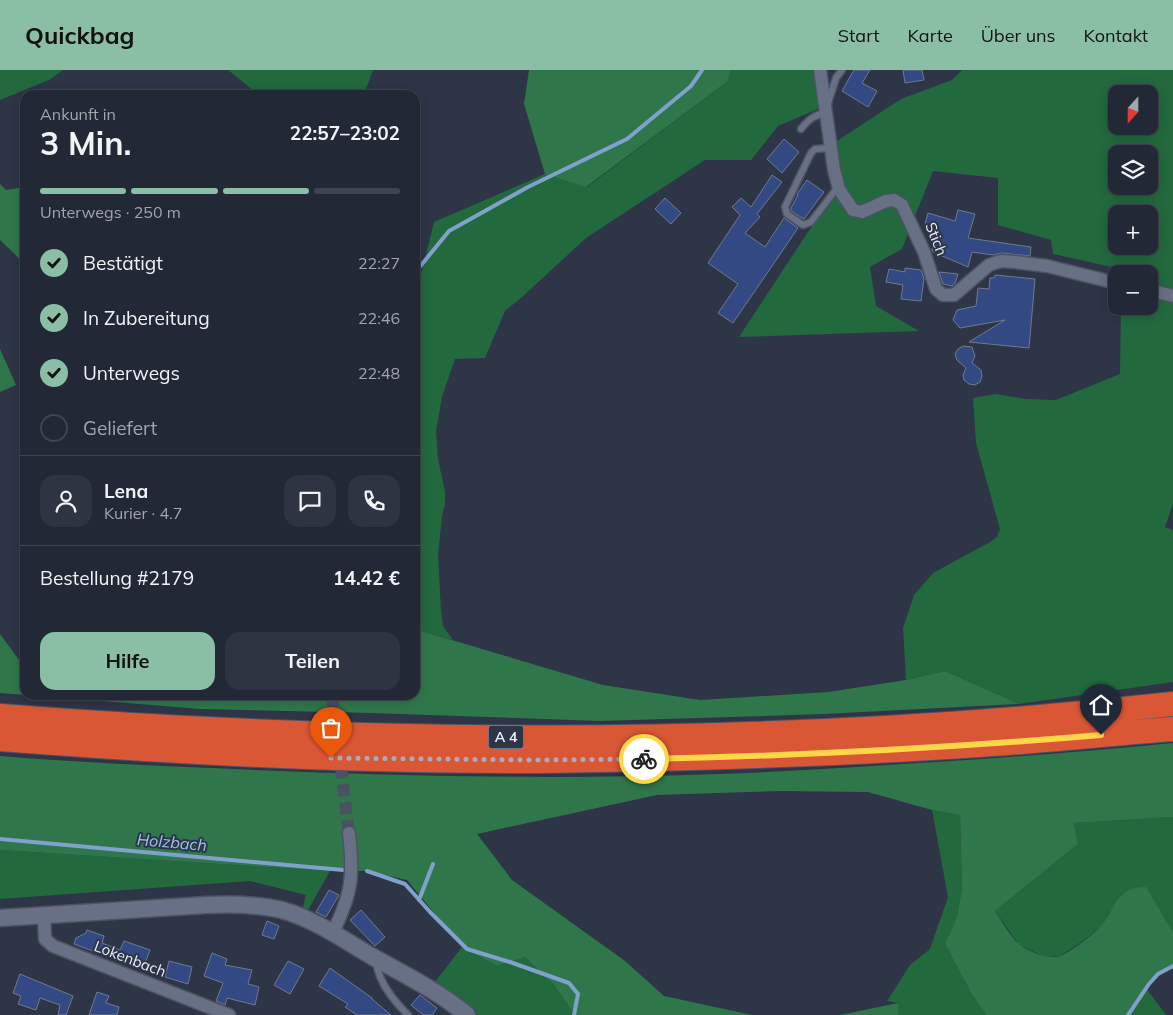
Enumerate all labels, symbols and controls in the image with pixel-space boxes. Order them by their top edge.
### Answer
text: Quickbag [25,20,135,50]
text: Start [838,24,879,47]
text: Karte [907,24,953,47]
text: Über uns [981,24,1056,47]
text: Kontakt [1084,24,1148,47]
north arrow [1108,85,1158,135]
map controls [1108,85,1158,315]
text: Ankunft in [40,104,116,124]
text: 22:57–23:02 [290,121,400,145]
text: 3 Min. [40,123,131,163]
button: layers [1108,145,1158,195]
text: Unterwegs · 250 m [40,202,181,222]
button: + [1108,205,1158,255]
street label: Stich [921,219,952,258]
icon: check [40,249,68,277]
text: Bestätigt [83,251,163,275]
text: 22:27 [358,253,400,273]
button: − [1108,265,1158,315]
icon: check [40,304,68,332]
text: In Zubereitung [83,306,210,330]
text: 22:46 [358,308,400,328]
icon: check [40,359,68,387]
text: Unterwegs [83,361,180,385]
text: 22:48 [358,363,400,383]
text: Geliefert [83,416,157,440]
button: person [40,475,92,527]
button: chat [284,475,336,527]
button: phone [348,475,400,527]
text: Lena [104,479,148,503]
text: Kurier · 4.7 [104,503,182,523]
text: Bestellung #2179 [40,566,194,590]
text: 14.42 € [333,566,400,590]
button: Hilfe [40,632,215,690]
button: Teilen [225,632,400,690]
pin [1080,684,1122,735]
icon: home [1087,691,1115,719]
pin [310,707,352,758]
icon: bag [317,714,345,742]
road number: A 4 [488,726,524,749]
courier [619,734,669,784]
icon: bike [630,745,658,773]
water label: Holzbach [136,829,208,855]
street label: Lokenbach [92,936,169,981]

